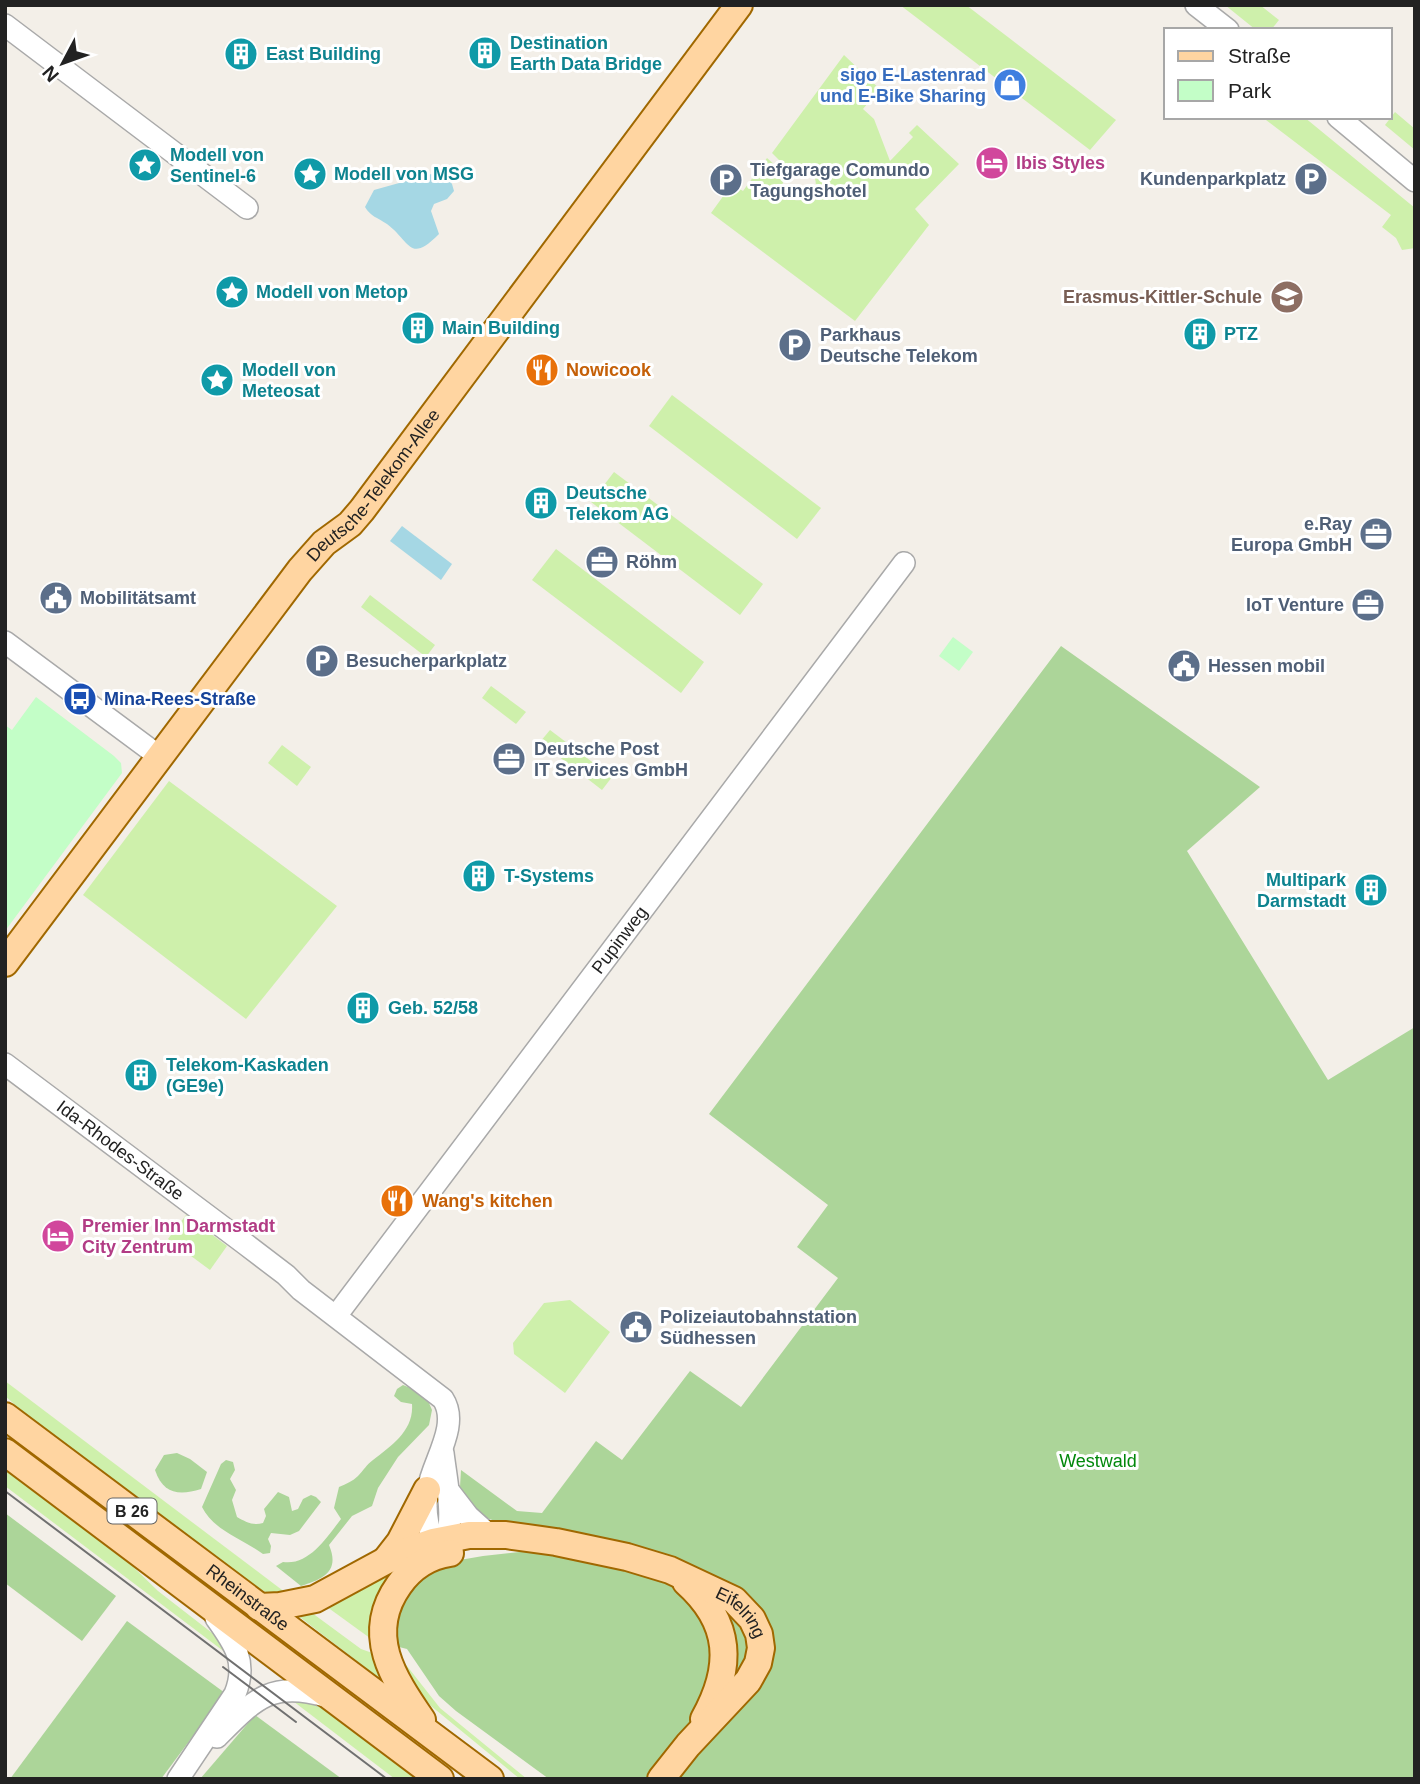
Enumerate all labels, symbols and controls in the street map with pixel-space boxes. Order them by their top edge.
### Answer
north arrow [28,28,98,98]
legend [1164,28,1392,119]
place label: Destination Earth Data Bridge [510,33,662,74]
building icon: Destination Earth Data Bridge [466,34,504,72]
building icon: East Building [222,35,260,73]
place label: East Building [266,44,381,64]
text: Straße [1228,44,1291,67]
text: N [38,62,63,86]
place label: sigo E-Lastenrad und E-Bike Sharing [820,65,986,106]
shop icon: sigo E-Lastenrad und E-Bike Sharing [991,66,1029,104]
text: Park [1228,79,1272,102]
hotel icon: Ibis Styles [973,144,1011,182]
place label: Modell von Sentinel-6 [170,145,264,186]
place icon: Modell von Sentinel-6 [126,146,164,184]
place label: Ibis Styles [1016,153,1105,173]
place icon: Modell von MSG [291,155,329,193]
place label: Tiefgarage Comundo Tagungshotel [750,160,930,201]
parking icon: Kundenparkplatz [1292,160,1330,198]
parking icon: Tiefgarage Comundo Tagungshotel [707,161,745,199]
place label: Modell von MSG [334,164,474,184]
place label: Kundenparkplatz [1140,169,1286,189]
place icon: Modell von Metop [213,273,251,311]
school or university icon: Erasmus-Kittler-Schule [1268,278,1306,316]
place label: Modell von Metop [256,282,408,302]
place label: Erasmus-Kittler-Schule [1063,287,1262,307]
building icon: Main Building [399,309,437,347]
building icon: PTZ [1181,315,1219,353]
place label: Main Building [442,318,560,338]
place label: PTZ [1224,324,1258,344]
place label: Parkhaus Deutsche Telekom [820,325,978,366]
parking icon: Parkhaus Deutsche Telekom [776,326,814,364]
restaurant icon: Nowicook [523,351,561,389]
place label: Modell von Meteosat [242,360,336,401]
place label: Nowicook [566,360,652,380]
place icon: Modell von Meteosat [198,361,236,399]
street label: Deutsche-Telekom-Allee [303,405,444,565]
place label: Deutsche Telekom AG [566,483,669,524]
building icon: Deutsche Telekom AG [522,484,560,522]
place label: e.Ray Europa GmbH [1231,514,1352,555]
office icon: e.Ray Europa GmbH [1357,515,1395,553]
office icon: Röhm [583,543,621,581]
place label: Röhm [626,552,677,572]
public building icon: Mobilitätsamt [37,579,75,617]
office icon: IoT Venture [1349,586,1387,624]
place label: Mobilitätsamt [80,588,196,608]
place label: IoT Venture [1246,595,1344,615]
parking icon: Besucherparkplatz [303,642,341,680]
public building icon: Hessen mobil [1165,647,1203,685]
place label: Besucherparkplatz [346,651,507,671]
place label: Hessen mobil [1208,656,1325,676]
bus stop icon: Mina-Rees-Straße [61,680,99,718]
place label: Mina-Rees-Straße [104,689,256,709]
place label: Deutsche Post IT Services GmbH [534,739,688,780]
office icon: Deutsche Post IT Services GmbH [490,740,528,778]
building icon: T-Systems [460,857,498,895]
place label: T-Systems [504,866,594,886]
place label: Multipark Darmstadt [1257,870,1347,911]
building icon: Multipark Darmstadt [1352,871,1390,909]
street label: Pupinweg [588,902,651,978]
building icon: Geb. 52/58 [344,989,382,1027]
place label: Geb. 52/58 [388,998,478,1018]
place label: Telekom-Kaskaden (GE9e) [166,1055,329,1096]
building icon: Telekom-Kaskaden (GE9e) [122,1056,160,1094]
street label: Ida-Rhodes-Straße [53,1096,188,1204]
restaurant icon: Wang's kitchen [378,1182,416,1220]
place label: Wang's kitchen [422,1191,553,1211]
place label: Premier Inn Darmstadt City Zentrum [82,1216,275,1257]
hotel icon: Premier Inn Darmstadt City Zentrum [39,1217,77,1255]
place label: Polizeiautobahnstation Südhessen [660,1307,857,1348]
public building icon: Polizeiautobahnstation Südhessen [617,1308,655,1346]
park label: Westwald [1059,1451,1137,1471]
road number: B 26 [108,1498,156,1524]
street label: Rheinstraße [202,1560,293,1635]
street label: Eifelring [713,1583,769,1641]

